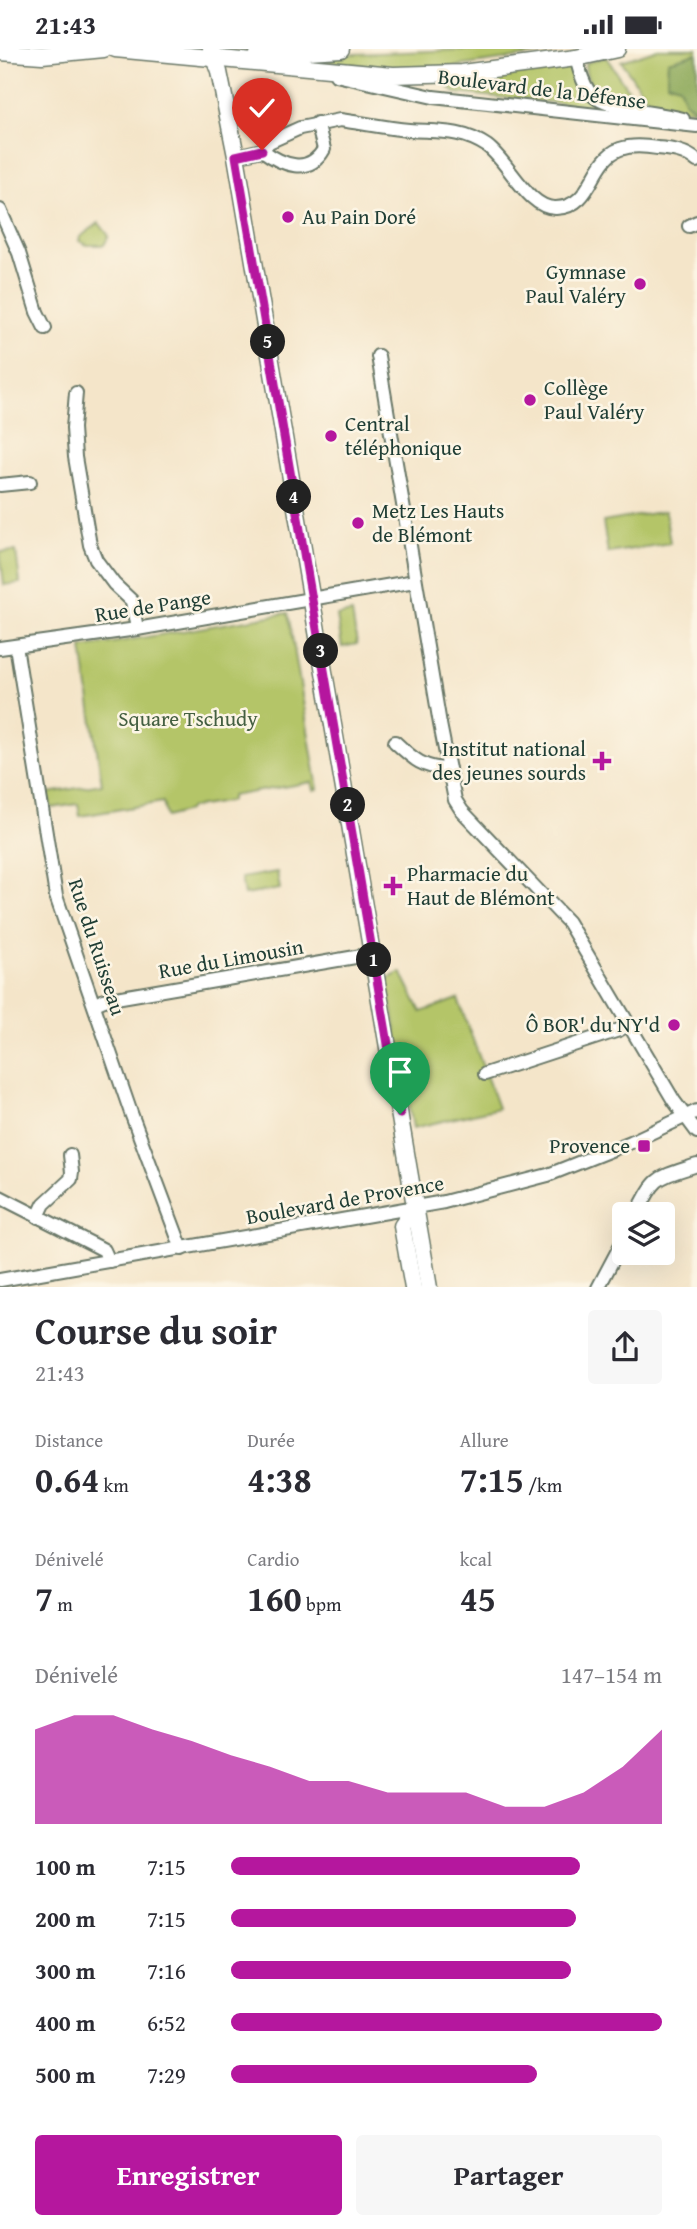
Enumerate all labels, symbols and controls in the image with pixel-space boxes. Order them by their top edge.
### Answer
text: 21:43 [35,5,96,44]
street label: Boulevard de la Défense [436,60,648,117]
pin [232,78,292,150]
icon: check [243,89,281,127]
place label: Au Pain Doré [302,201,416,232]
marker: Au Pain Doré [280,209,296,225]
place label: Gymnase Paul Valéry [526,256,627,311]
marker: Gymnase Paul Valéry [632,276,648,292]
pin: 5 [250,325,286,359]
text: 5 [263,327,272,355]
place label: Collège Paul Valéry [544,372,645,427]
marker: Collège Paul Valéry [522,392,538,408]
place label: Central téléphonique [345,408,462,463]
marker: Central téléphonique [323,428,339,444]
pin: 4 [276,479,312,515]
text: 4 [289,482,298,510]
place label: Metz Les Hauts de Blémont [372,495,504,550]
marker: Metz Les Hauts de Blémont [350,515,366,531]
street label: Rue de Pange [93,581,213,630]
pin: 3 [304,633,338,669]
text: 3 [316,636,325,664]
park label: Square Tschudy [118,703,258,734]
place label: Institut national des jeunes sourds [432,733,586,788]
marker: Institut national des jeunes sourds [592,751,612,771]
pin: 2 [330,787,366,823]
text: 2 [343,790,352,818]
place label: Pharmacie du Haut de Blémont [407,858,555,913]
street label: Rue du Ruisseau [61,874,134,1020]
marker: Pharmacie du Haut de Blémont [385,878,401,894]
street label: Rue du Limousin [156,930,306,986]
pin: 1 [356,943,392,977]
text: 1 [369,945,378,973]
place label: Ô BOR' du NY'd [526,1009,661,1040]
marker: Ô BOR' du NY'd [666,1017,682,1033]
pin [370,1042,430,1114]
icon: arrive [381,1053,419,1091]
place label: Provence [549,1130,630,1161]
marker: Provence [636,1138,652,1154]
street label: Boulevard de Provence [244,1167,446,1232]
map controls [612,1202,675,1265]
button: layers [612,1202,675,1265]
text: Course du soir [35,1302,277,1358]
button: share [588,1310,662,1384]
text: 21:43 [35,1356,85,1389]
text: Distance [35,1426,103,1454]
text: Durée [247,1426,295,1454]
text: Allure [460,1426,509,1454]
text: 0.64 [35,1454,99,1505]
text: 4:38 [247,1454,312,1505]
text: 7:15 [460,1454,524,1505]
text: km [99,1471,129,1499]
text: /km [524,1471,562,1499]
text: Dénivelé [35,1545,104,1573]
text: Cardio [247,1545,299,1573]
text: kcal [460,1545,492,1573]
text: 7 [35,1573,53,1624]
text: 160 [247,1573,302,1624]
text: 45 [460,1573,496,1624]
text: m [53,1590,73,1618]
text: bpm [302,1590,342,1618]
text: Dénivelé [35,1658,118,1691]
text: 147–154 m [561,1658,662,1691]
text: 100 m [35,1850,96,1883]
text: 7:15 [147,1850,186,1883]
text: 200 m [35,1902,96,1935]
text: 7:15 [147,1902,186,1935]
text: 300 m [35,1954,96,1987]
text: 7:16 [147,1954,186,1987]
text: 400 m [35,2006,96,2039]
text: 6:52 [147,2006,186,2039]
text: 500 m [35,2058,96,2091]
text: 7:29 [147,2058,186,2091]
button: Enregistrer [35,2135,342,2215]
button: Partager [356,2135,662,2215]

